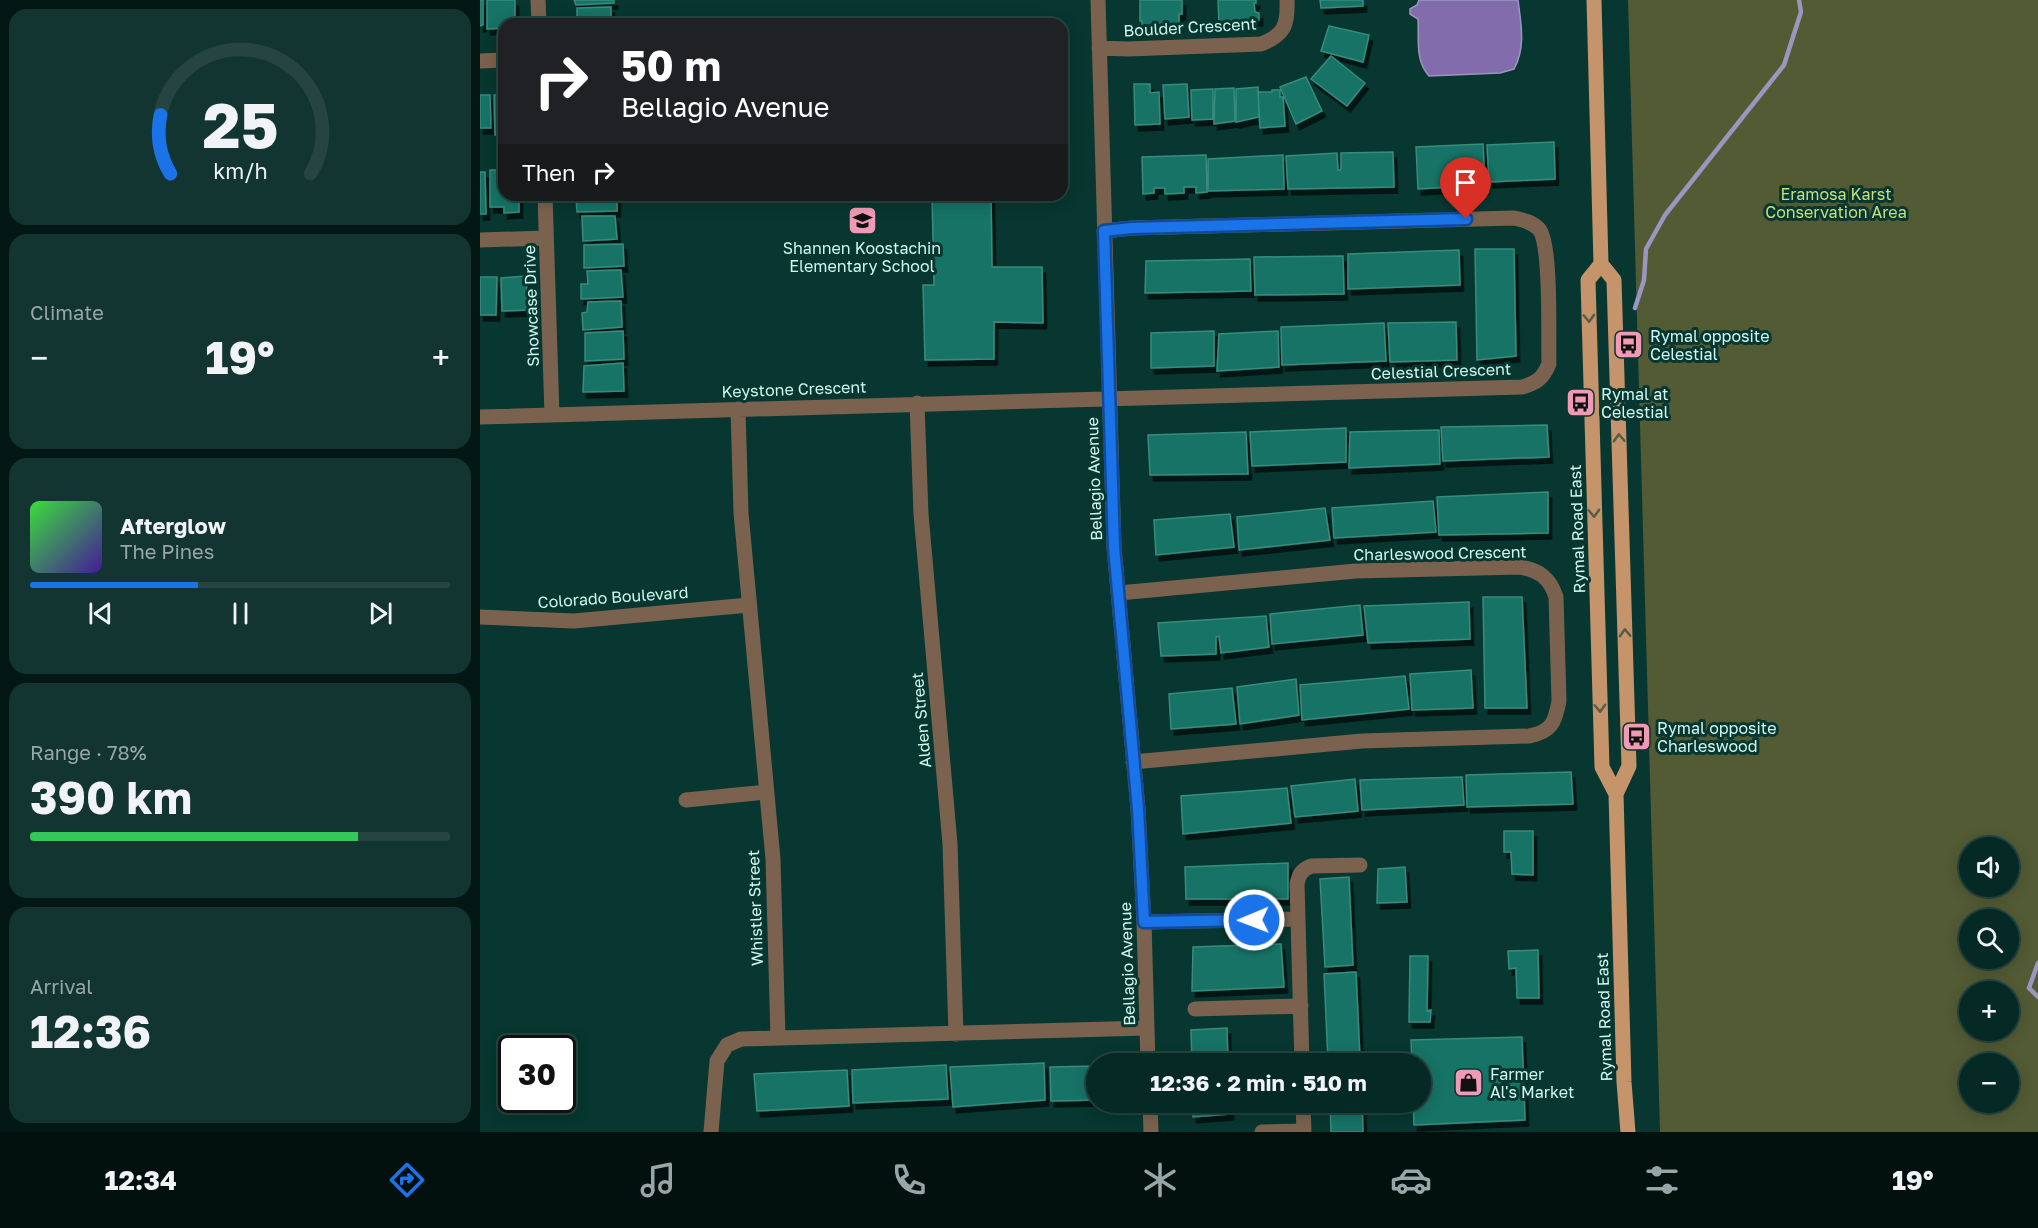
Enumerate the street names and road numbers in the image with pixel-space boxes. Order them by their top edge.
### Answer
street label: Boulder Crescent [1123,14,1257,40]
street label: Showcase Drive [519,245,543,367]
street label: Celestial Crescent [1370,359,1512,383]
street label: Keystone Crescent [721,376,867,402]
street label: Bellagio Avenue [1082,417,1106,541]
street label: Rymal Road East [1565,464,1589,594]
street label: Charleswood Crescent [1353,541,1527,565]
street label: Colorado Boulevard [537,582,689,612]
street label: Alden Street [907,671,935,769]
street label: Whistler Street [743,850,767,966]
street label: Bellagio Avenue [1115,902,1139,1026]
street label: Rymal Road East [1592,952,1616,1082]

